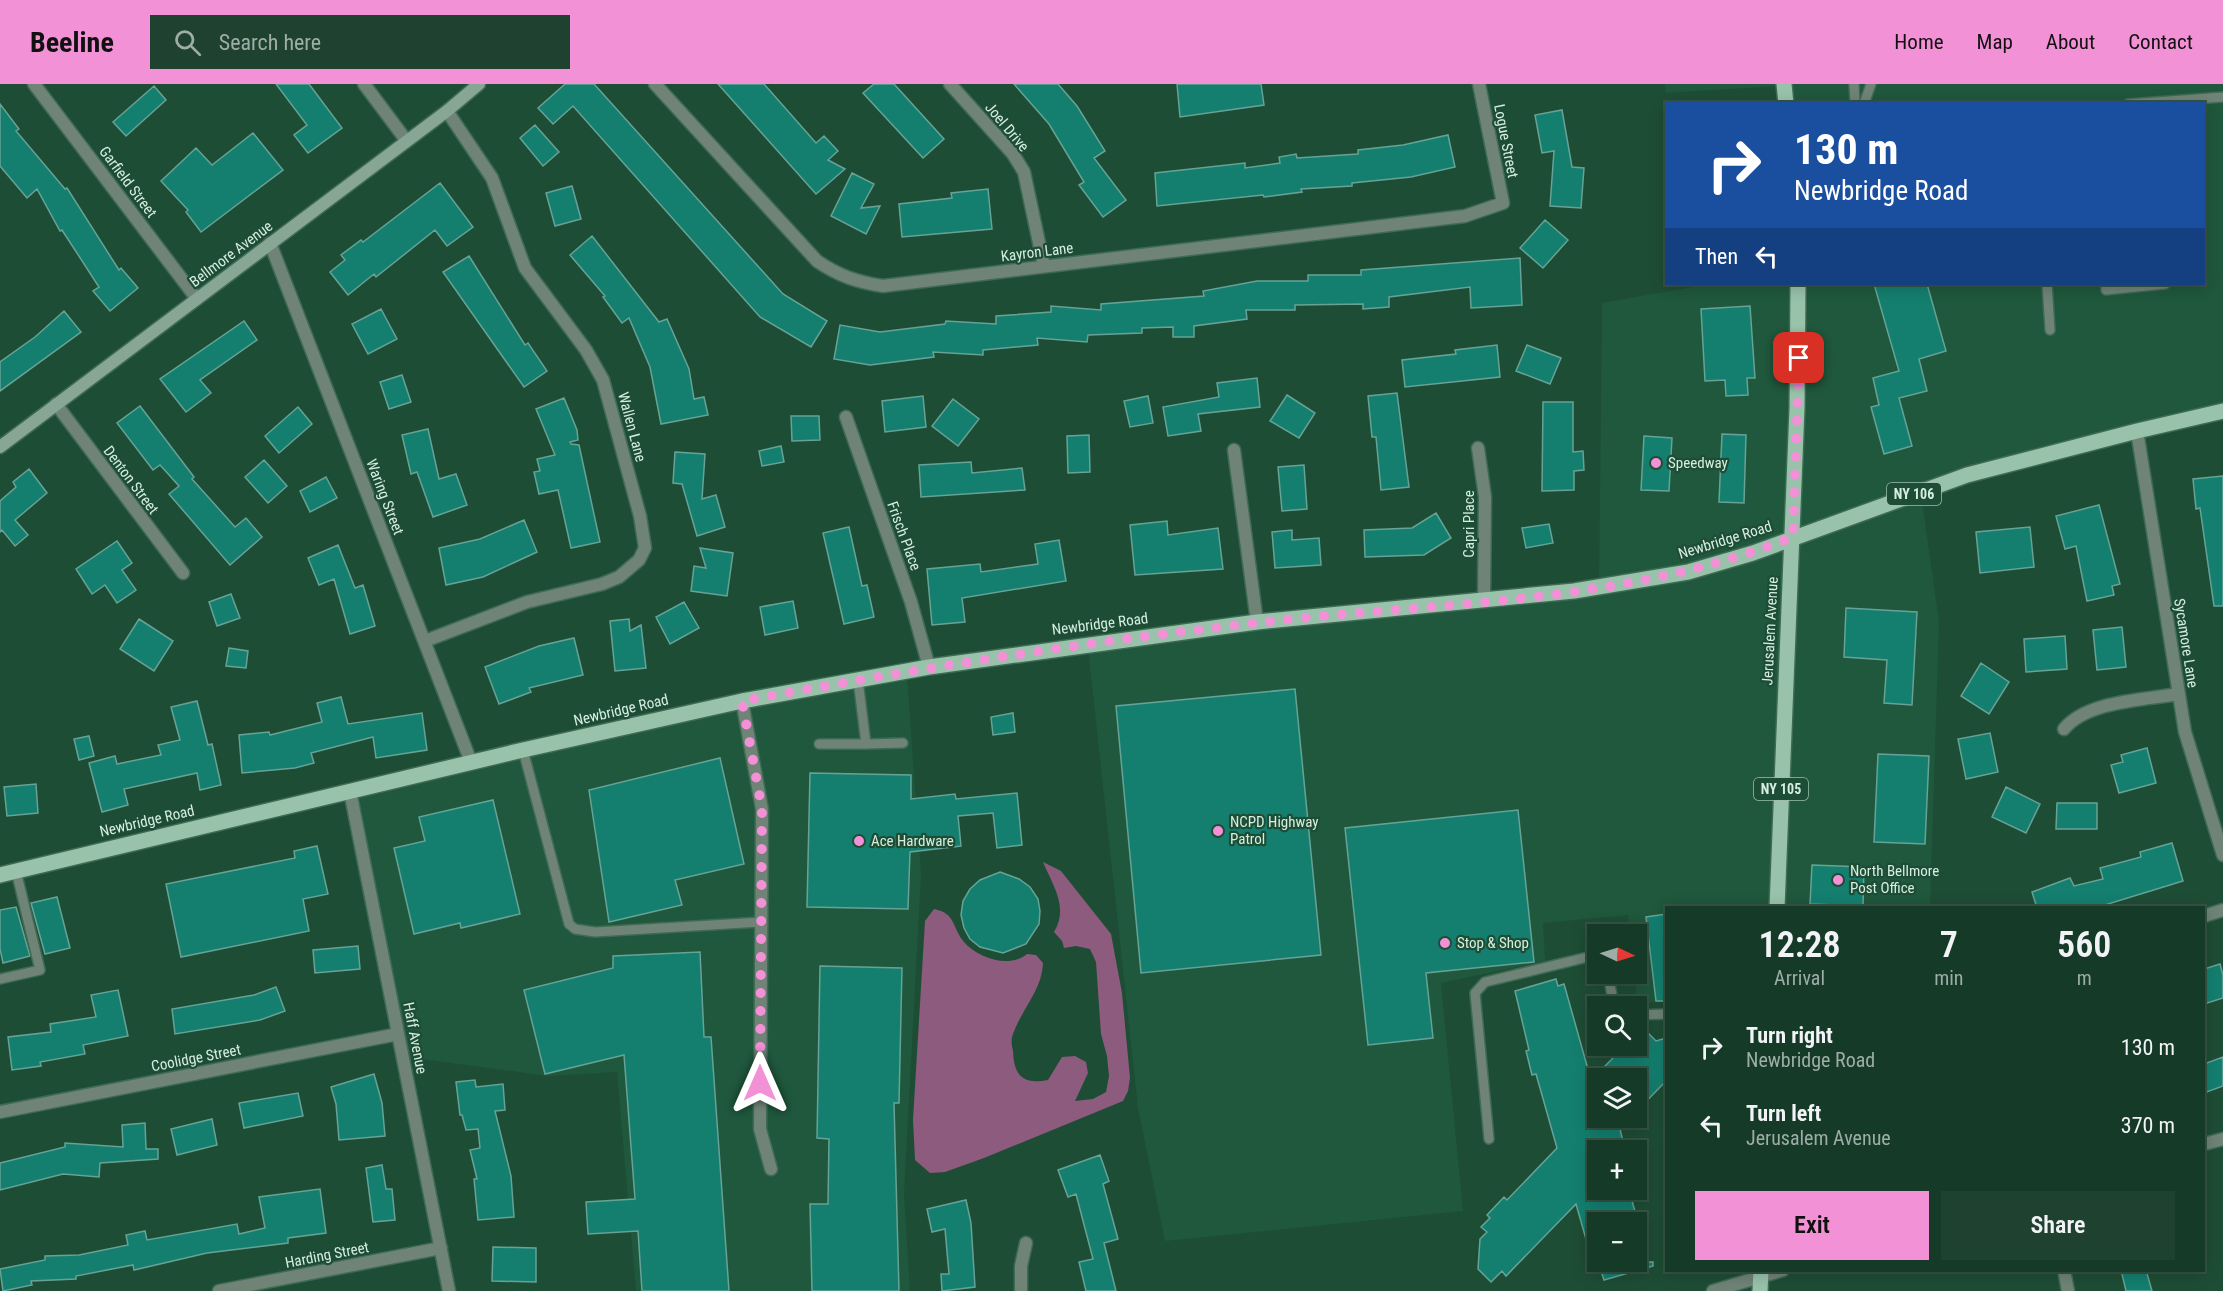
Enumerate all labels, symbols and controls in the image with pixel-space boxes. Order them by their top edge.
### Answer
search box [150,15,570,69]
text: Beeline [30,26,114,59]
icon: search [171,26,204,59]
text: Search here [219,30,321,55]
text: Home [1894,30,1944,54]
text: Map [1977,30,2013,54]
text: About [2046,30,2095,54]
text: Contact [2128,30,2193,54]
street label: Joel Drive [981,99,1033,155]
street label: Logue Street [1490,103,1522,179]
text: 130 m [1794,125,1899,174]
icon: right [1695,126,1773,204]
street label: Garfield Street [95,143,161,221]
text: Newbridge Road [1794,175,1968,207]
street label: Bellmore Avenue [186,217,276,291]
street label: Kayron Lane [1000,239,1074,265]
icon: left [1750,240,1783,273]
text: Then [1695,244,1738,269]
pin [1773,332,1824,383]
icon: arrive [1782,341,1815,374]
street label: Wallen Lane [614,390,650,464]
street label: Denton Street [100,442,162,518]
place label: Speedway [1668,454,1728,472]
marker: Speedway [1649,456,1663,470]
street label: Waring Street [362,457,408,537]
road number: NY 106 [1887,483,1941,505]
street label: Capri Place [1460,490,1478,558]
street label: Frisch Place [883,499,925,573]
street label: Newbridge Road [1676,517,1774,563]
street label: Jerusalem Avenue [1758,576,1782,686]
street label: Sycamore Lane [2170,597,2202,689]
street label: Newbridge Road [1051,609,1149,639]
street label: Newbridge Road [572,690,670,730]
road number: NY 105 [1754,778,1808,800]
street label: Newbridge Road [98,801,196,841]
place label: NCPD Highway Patrol [1230,813,1319,848]
marker: NCPD Highway Patrol [1211,824,1225,838]
place label: Ace Hardware [871,832,954,850]
marker: Ace Hardware [852,834,866,848]
place label: North Bellmore Post Office [1850,862,1939,897]
marker: North Bellmore Post Office [1831,873,1845,887]
north arrow [1587,924,1647,984]
map controls [1587,924,1647,1272]
text: 12:28 [1759,924,1841,966]
text: 7 [1940,924,1958,966]
text: 560 [2057,924,2111,966]
place label: Stop & Shop [1457,934,1529,952]
marker: Stop & Shop [1438,936,1452,950]
text: Arrival [1774,966,1825,990]
text: min [1934,966,1963,990]
text: m [2077,966,2092,990]
button: search [1587,996,1647,1056]
street label: Haff Avenue [399,1001,431,1075]
text: Turn right [1746,1023,1833,1048]
icon: right [1695,1031,1728,1064]
text: 130 m [2121,1035,2175,1060]
street label: Coolidge Street [150,1040,242,1076]
text: Newbridge Road [1746,1048,1875,1072]
position arrow [728,1051,792,1115]
button: layers [1587,1068,1647,1128]
text: Turn left [1746,1101,1821,1126]
icon: left [1695,1109,1728,1142]
text: 370 m [2121,1113,2175,1138]
text: Jerusalem Avenue [1746,1126,1891,1150]
button: + [1587,1140,1647,1200]
button: Exit [1695,1191,1929,1260]
button: Share [1941,1191,2175,1260]
button: − [1587,1212,1647,1272]
street label: Harding Street [284,1238,370,1272]

